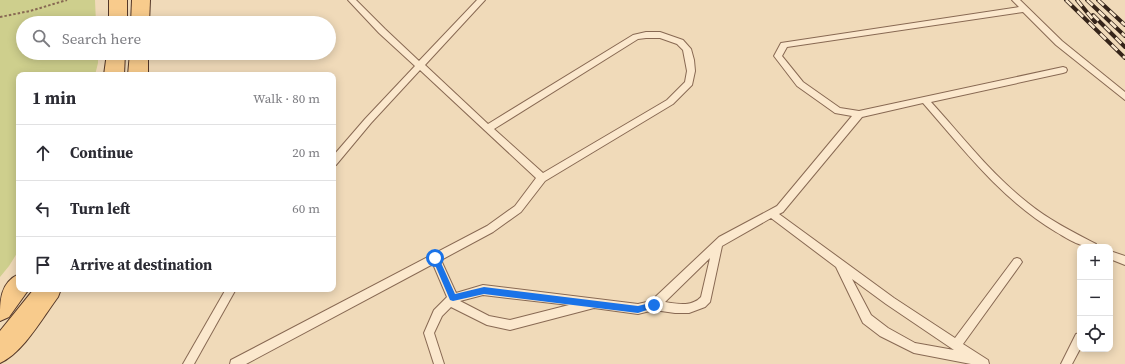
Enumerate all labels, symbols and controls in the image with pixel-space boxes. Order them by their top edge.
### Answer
search box [16,16,336,60]
icon: search [30,27,52,49]
text: Search here [62,28,141,49]
text: 1 min [32,86,76,110]
text: Walk · 80 m [253,90,320,107]
icon: ahead [32,142,54,164]
text: Continue [70,142,133,163]
text: 20 m [292,144,320,161]
icon: left [32,198,54,220]
text: Turn left [70,198,130,219]
text: 60 m [292,200,320,217]
map controls [1077,244,1113,352]
button: + [1077,244,1113,280]
route start [426,249,444,267]
icon: arrive [32,254,54,276]
text: Arrive at destination [70,254,212,275]
button: − [1077,280,1113,316]
route end [645,296,663,314]
button: locate [1077,316,1113,352]

